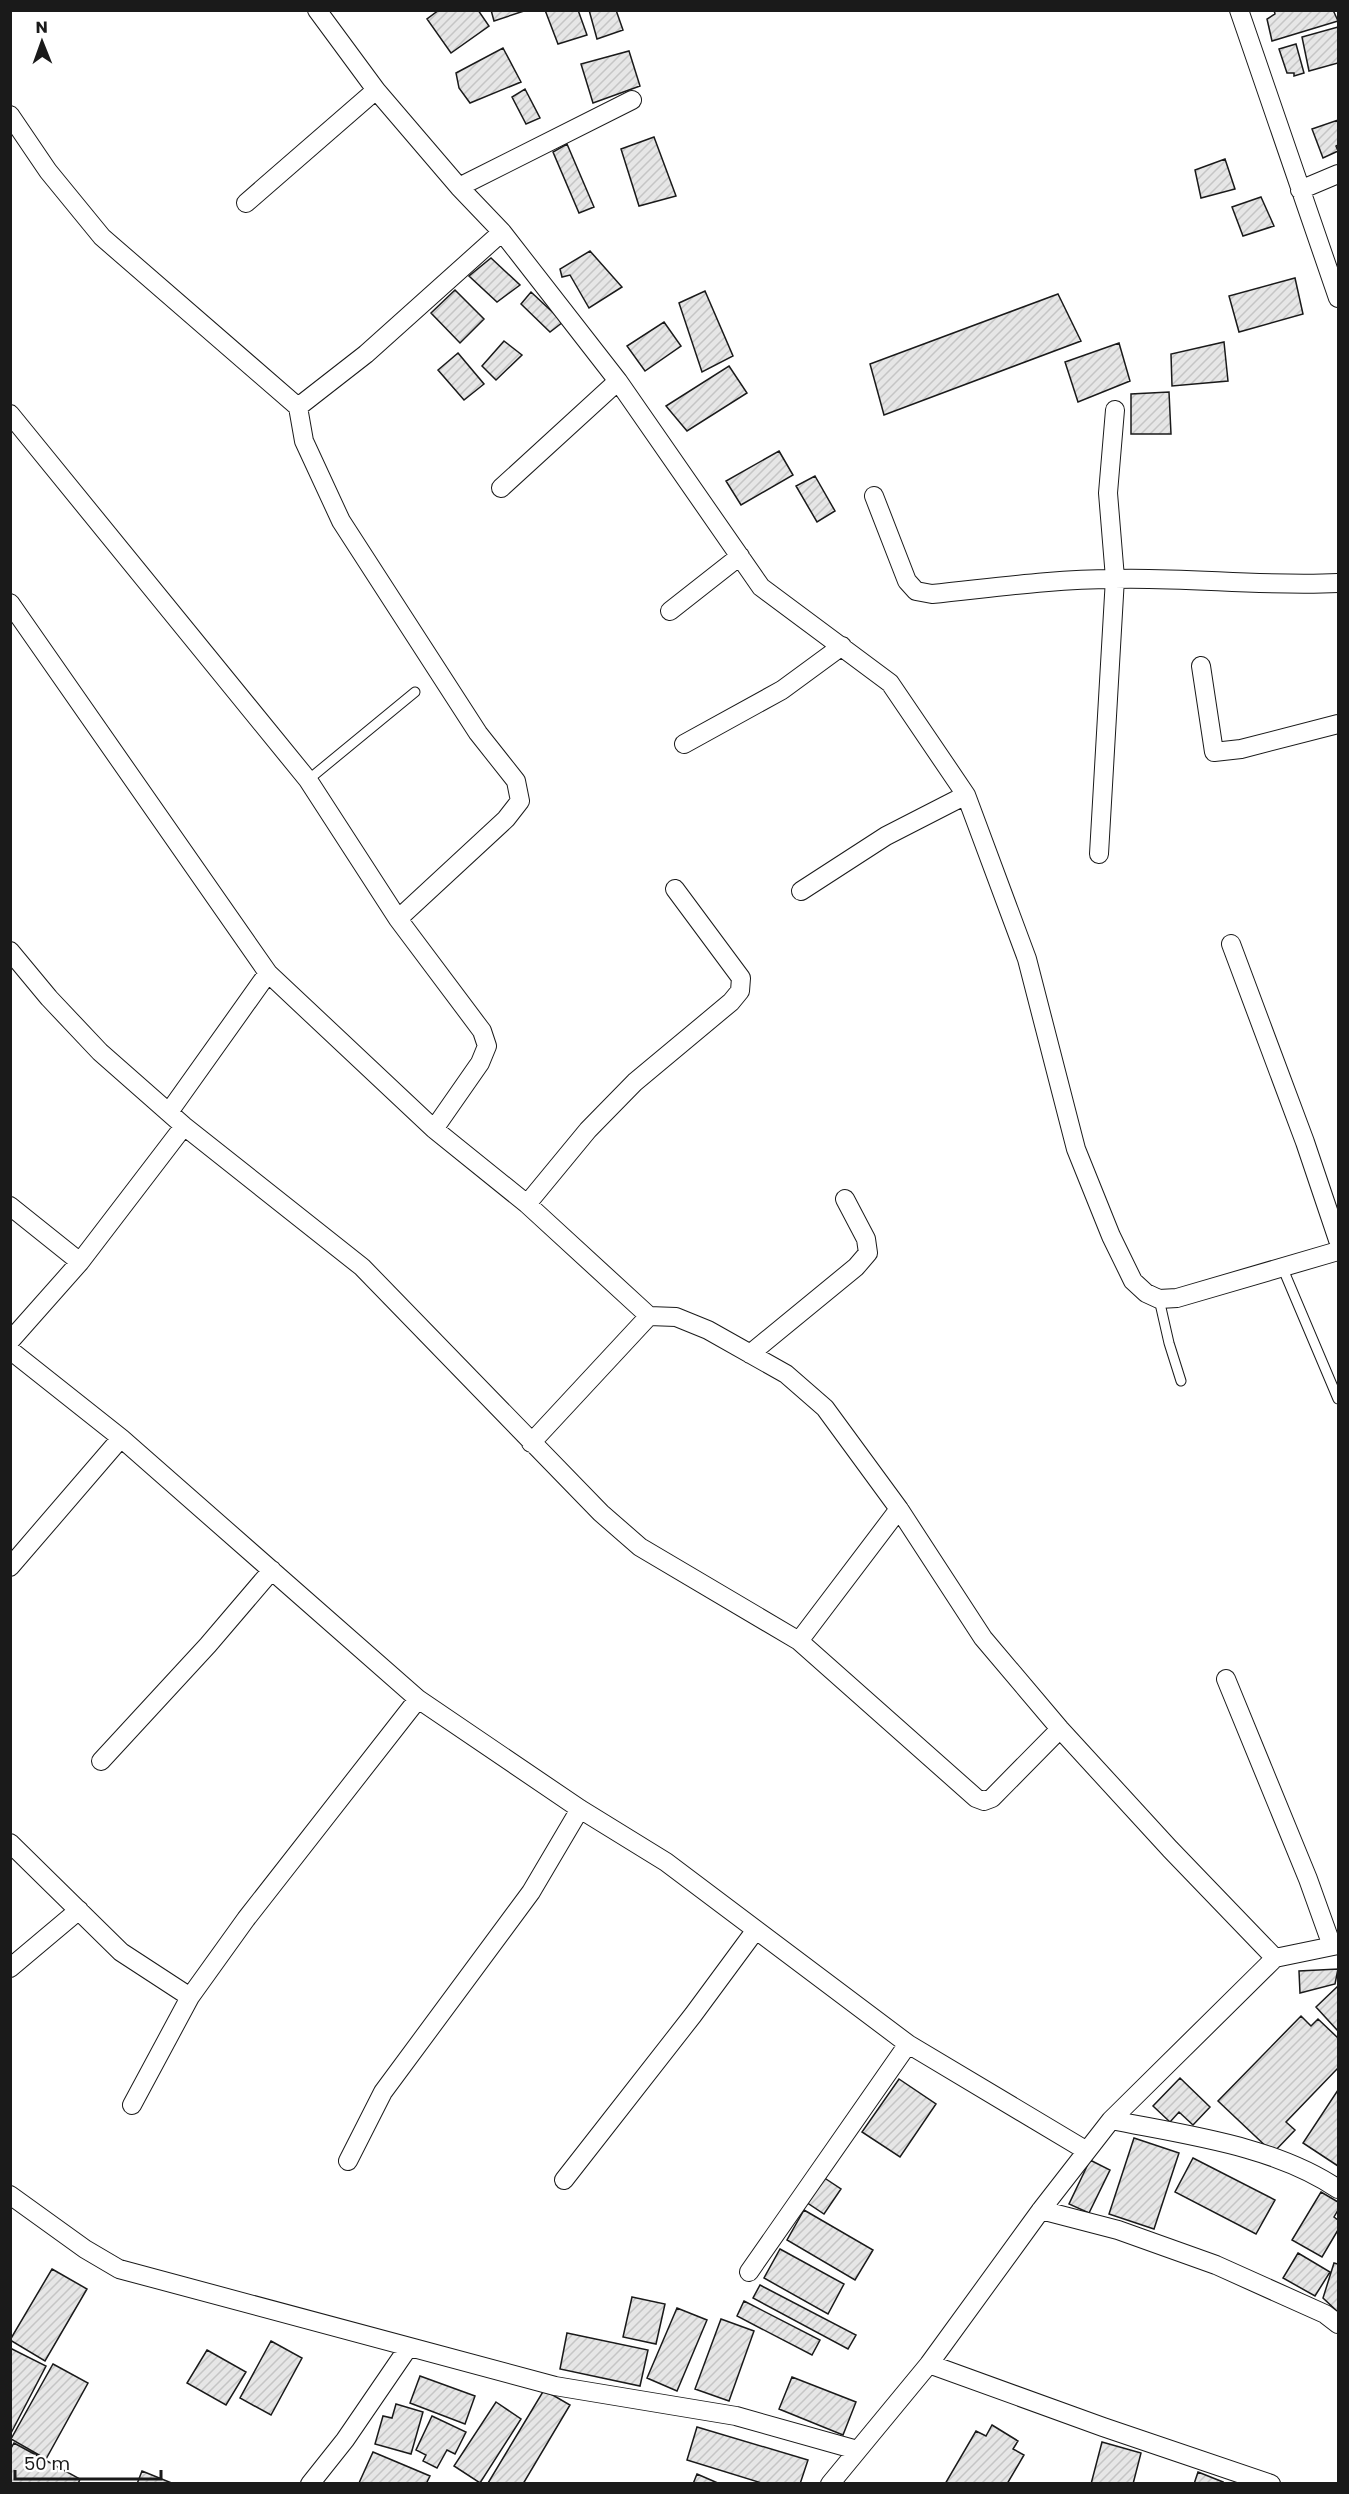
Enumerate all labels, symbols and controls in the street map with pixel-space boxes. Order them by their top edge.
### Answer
north arrow [12,12,72,72]
text: N [36,16,48,39]
scale bar [15,2443,160,2481]
text: 50 m [24,2451,70,2476]

